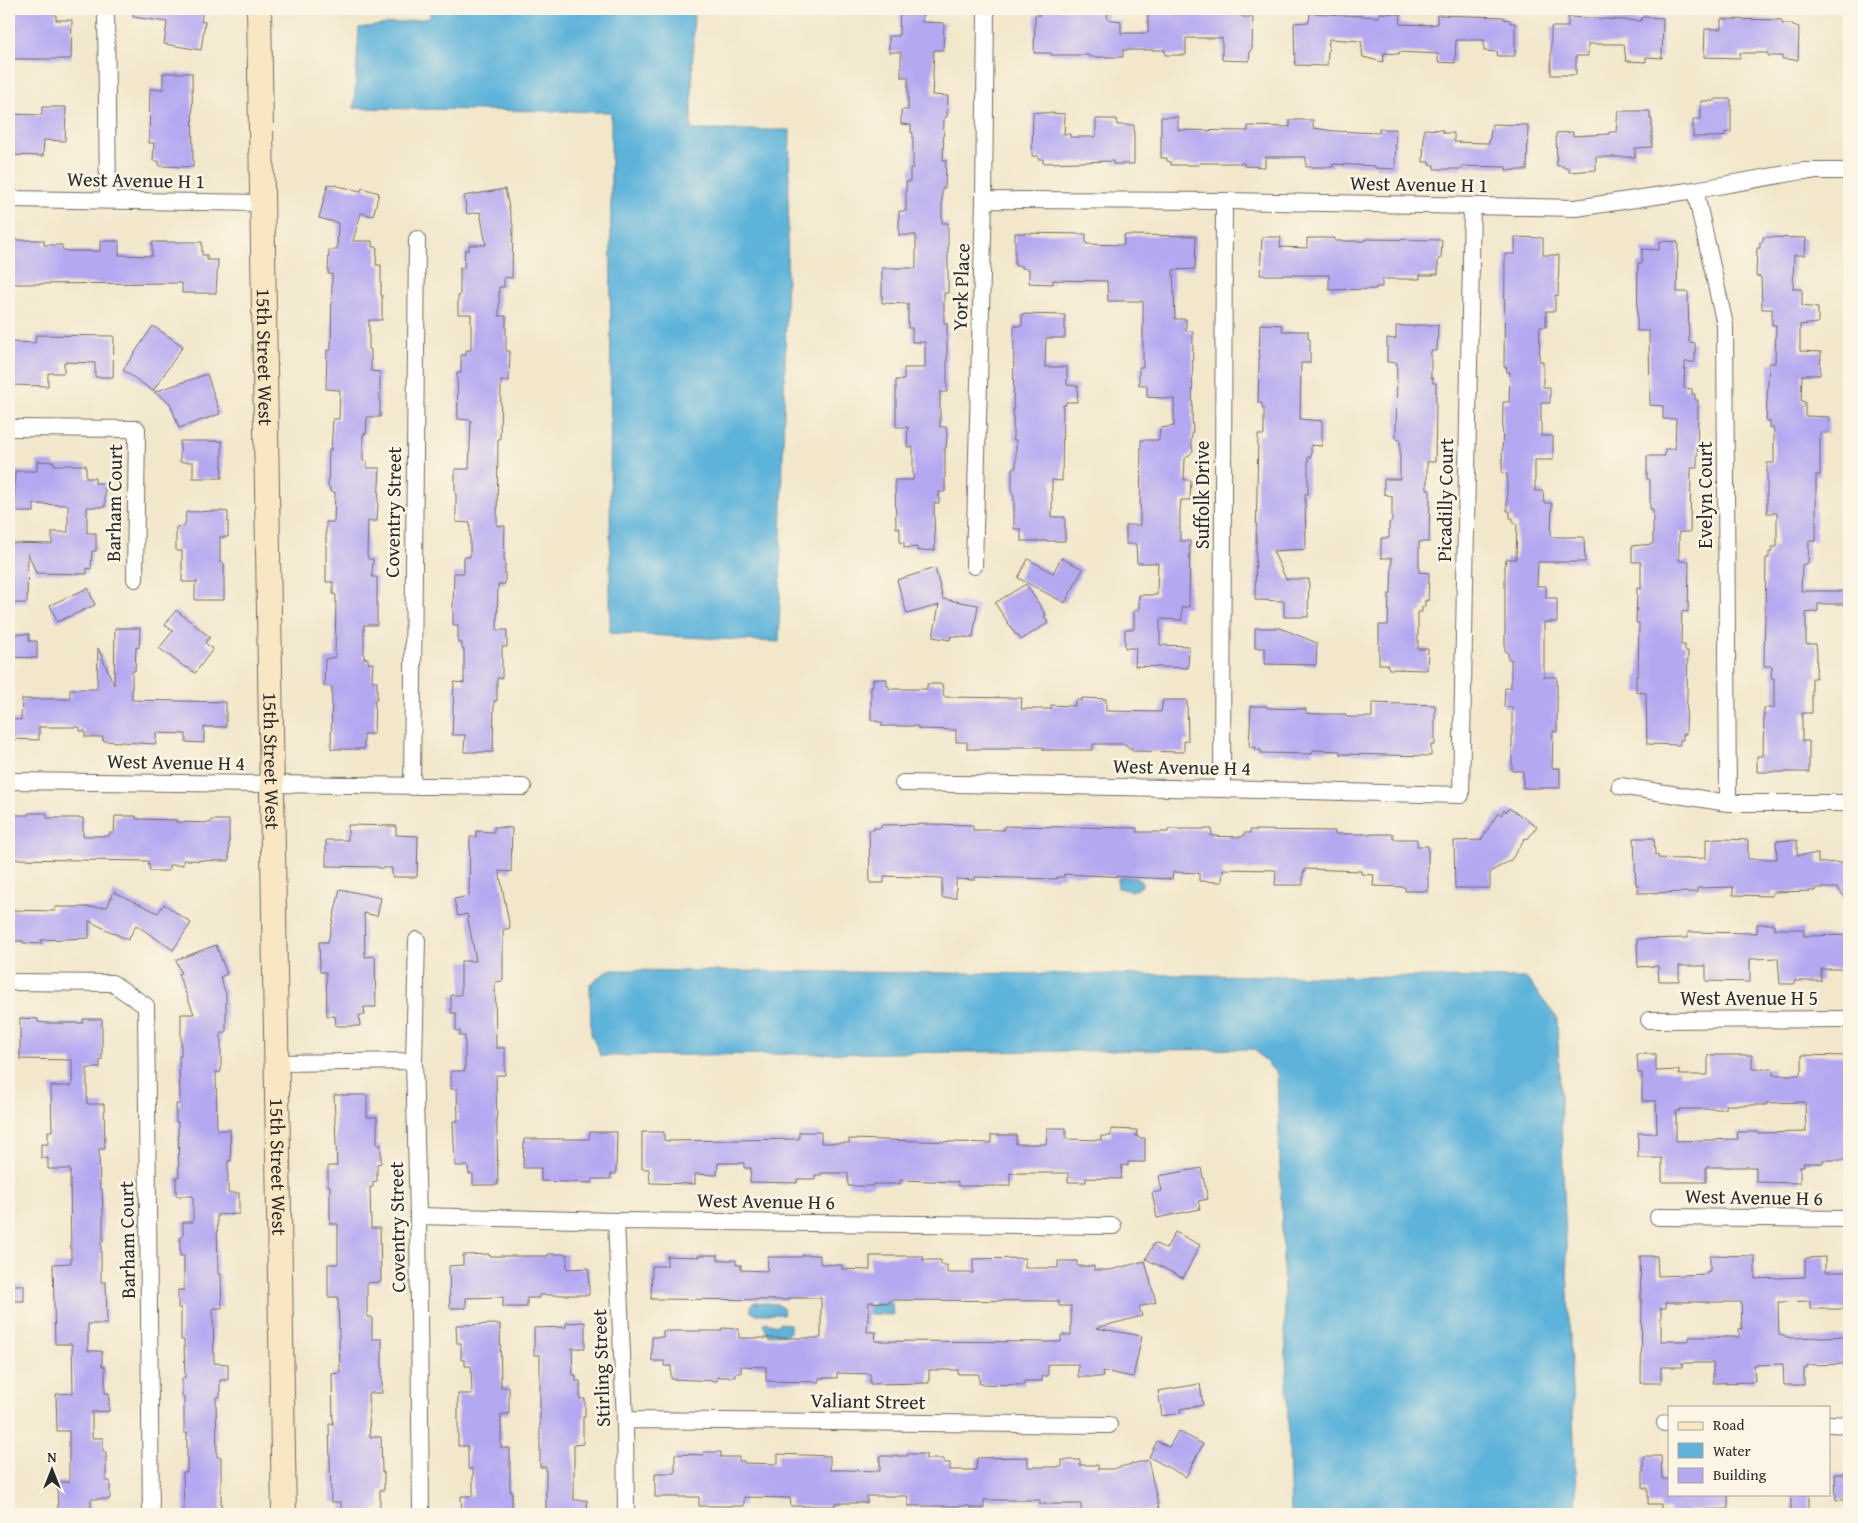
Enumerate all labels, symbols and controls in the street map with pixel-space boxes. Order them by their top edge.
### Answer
street label: West Avenue H 1 [67,164,205,195]
street label: West Avenue H 1 [1350,168,1488,199]
street label: York Place [944,243,977,331]
street label: 15th Street West [250,288,281,426]
street label: Picadilly Court [1429,438,1460,562]
street label: Suffolk Drive [1187,441,1216,549]
street label: Evelyn Court [1690,441,1719,549]
street label: Barham Court [98,444,129,562]
street label: Coventry Street [377,446,408,578]
street label: 15th Street West [256,692,288,830]
street label: West Avenue H 4 [107,746,245,777]
street label: West Avenue H 4 [1113,751,1251,782]
street label: West Avenue H 5 [1680,983,1818,1012]
street label: 15th Street West [263,1098,294,1236]
street label: Coventry Street [381,1161,412,1293]
street label: Barham Court [111,1181,142,1299]
street label: West Avenue H 6 [1685,1181,1823,1212]
street label: West Avenue H 6 [697,1185,835,1216]
street label: Stirling Street [584,1308,617,1428]
street label: Valiant Street [810,1385,926,1416]
legend [1668,1406,1830,1496]
text: Road [1713,1414,1744,1435]
text: Water [1713,1440,1751,1461]
north arrow [28,1446,78,1496]
text: N [47,1447,57,1467]
text: Building [1713,1464,1767,1485]

